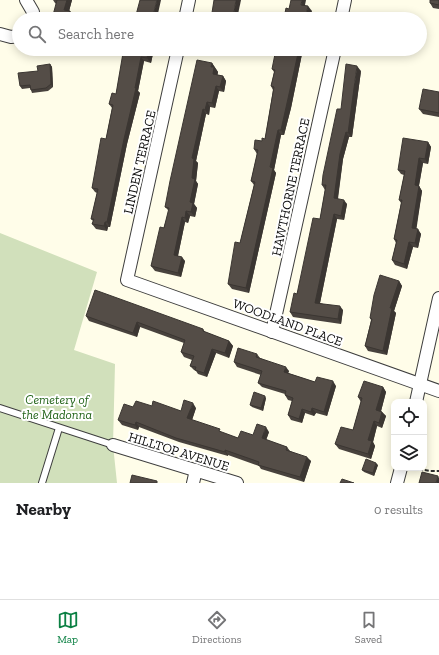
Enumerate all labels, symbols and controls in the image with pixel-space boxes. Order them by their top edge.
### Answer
search box [12,12,427,56]
icon: search [26,23,48,45]
text: Search here [58,25,134,43]
street label: LINDEN TERRACE [120,109,159,215]
street label: HAWTHORNE TERRACE [269,116,313,257]
street label: WOODLAND PLACE [231,296,345,349]
park label: Cemetery of the Madonna [22,392,92,422]
map controls [391,399,427,471]
button: locate [391,399,427,435]
street label: HILLTOP AVENUE [127,429,231,474]
button: layers [391,435,427,471]
text: Nearby [16,499,71,519]
text: 0 results [374,502,423,517]
tab: Map [57,609,79,646]
tab: Directions [192,609,242,646]
tab: Saved [355,609,382,646]

